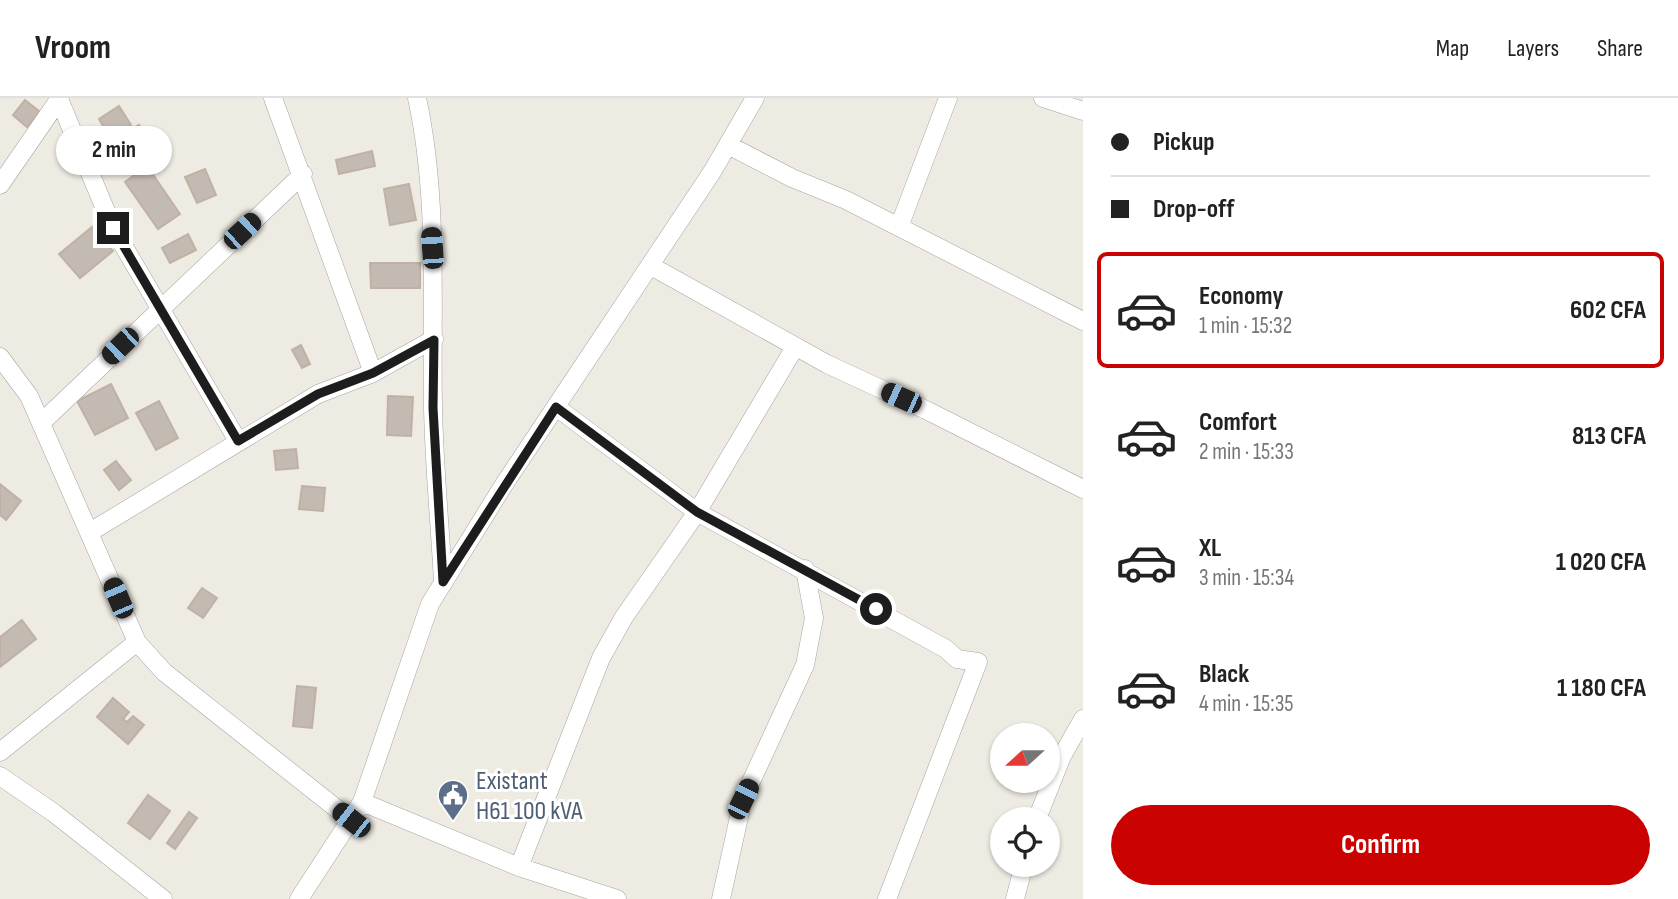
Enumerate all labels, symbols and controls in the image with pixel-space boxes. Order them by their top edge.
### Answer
text: Vroom [35,28,111,68]
text: Map [1436,34,1469,63]
text: Layers [1507,34,1559,63]
text: Share [1597,34,1643,63]
callout: 2 min [55,127,171,176]
text: Pickup [1153,127,1215,158]
text: 2 min [92,136,136,164]
text: Drop-off [1153,194,1234,225]
car [220,209,265,253]
route end [97,212,129,244]
car [421,226,444,270]
icon: car [1115,279,1178,342]
text: Economy [1199,281,1283,312]
text: 602 CFA [1570,295,1646,326]
text: 1 min · 15:32 [1199,312,1292,340]
car [98,324,143,368]
car [878,380,925,416]
icon: car [1115,405,1178,468]
text: Comfort [1199,407,1277,438]
text: 813 CFA [1572,421,1646,452]
text: 2 min · 15:33 [1199,438,1294,466]
icon: car [1115,531,1178,594]
text: XL [1199,533,1221,564]
text: 1 020 CFA [1556,547,1646,578]
text: 3 min · 15:34 [1199,564,1294,592]
car [101,575,136,621]
route start [860,593,892,625]
icon: car [1115,657,1178,720]
text: Black [1199,659,1249,690]
text: 1 180 CFA [1557,673,1646,704]
text: 4 min · 15:35 [1199,690,1294,718]
north arrow [990,723,1060,793]
map controls [990,723,1060,877]
place label: Existant H61 100 kVA [476,766,583,827]
car [725,776,762,822]
public building icon: Existant H61 100 kVA [436,778,470,822]
car [328,799,375,841]
button: Confirm [1111,805,1650,885]
button: locate [990,807,1060,877]

